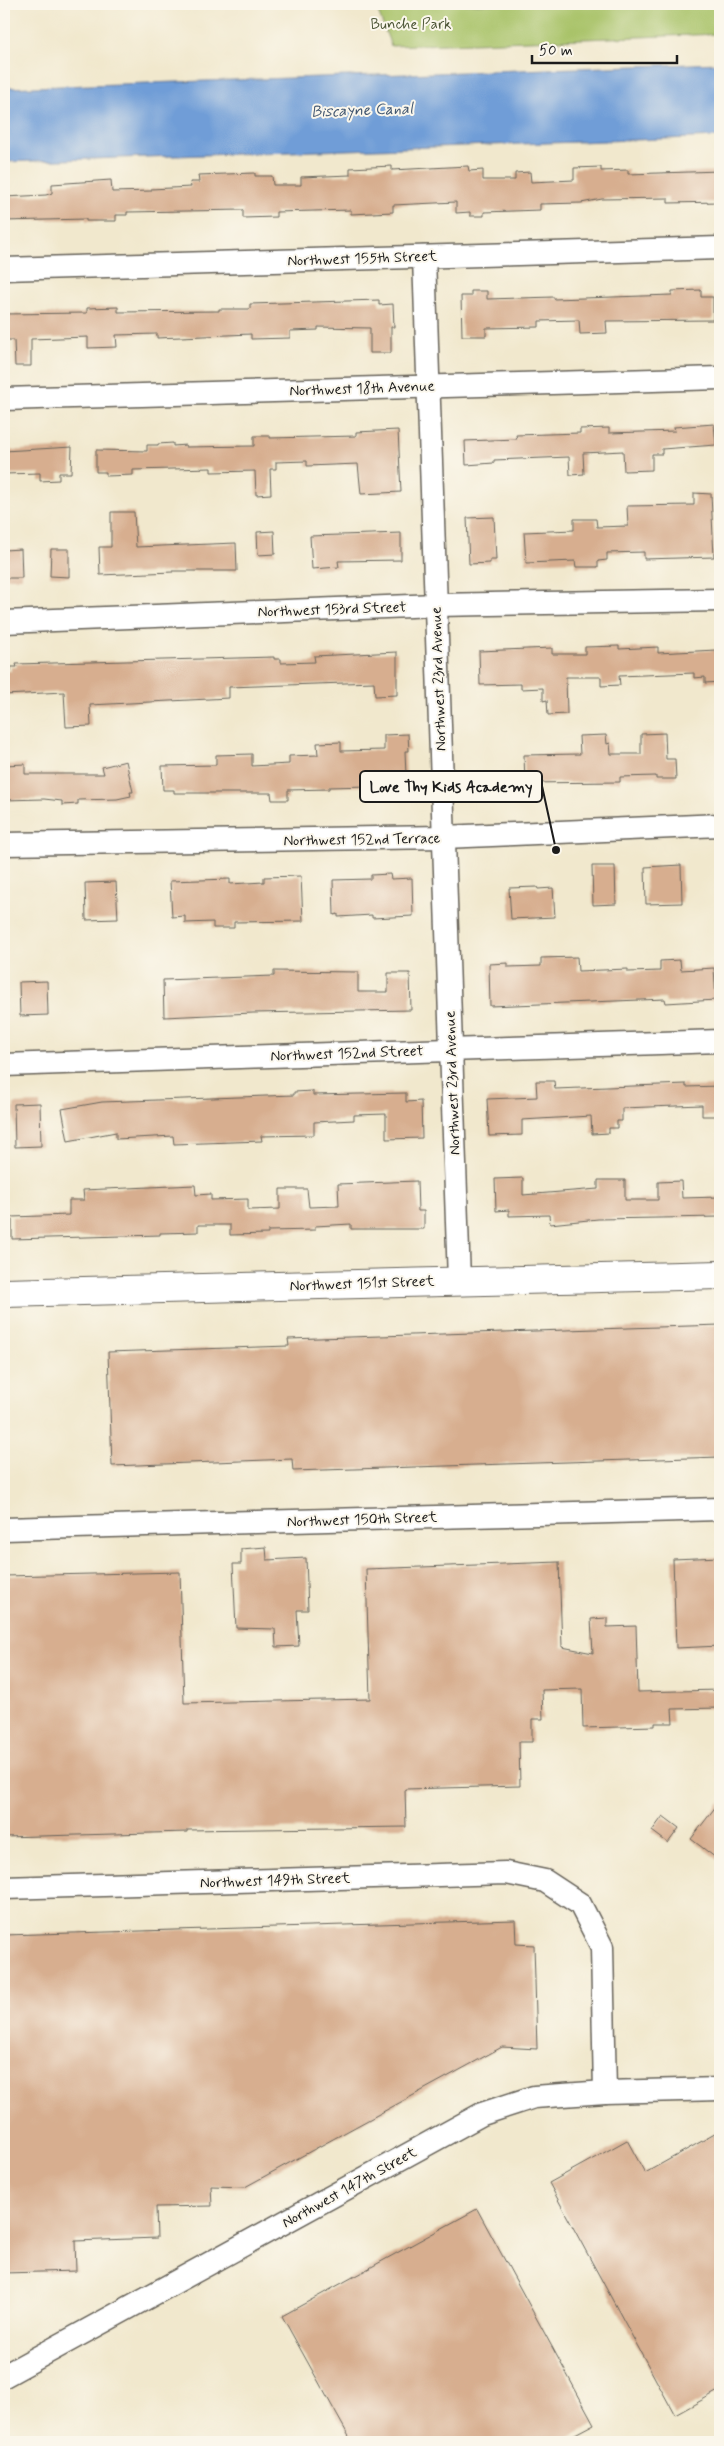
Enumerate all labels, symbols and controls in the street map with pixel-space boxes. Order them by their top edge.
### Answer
park label: Bunche Park [370,15,452,35]
scale bar [532,32,676,64]
text: 50 m [539,41,573,61]
water label: Biscayne Canal [311,98,415,123]
street label: Northwest 155th Street [287,246,437,272]
street label: Northwest 18th Avenue [289,376,435,402]
street label: Northwest 153rd Street [257,597,407,623]
street label: Northwest 23rd Avenue [426,606,452,751]
callout: Love Thy Kids Academy [360,771,542,802]
text: Love Thy Kids Academy [369,777,533,798]
street label: Northwest 152nd Terrace [283,829,441,851]
street label: Northwest 23rd Avenue [440,1010,466,1155]
street label: Northwest 152nd Street [270,1041,424,1067]
street label: Northwest 151st Street [289,1271,435,1297]
street label: Northwest 150th Street [287,1507,438,1533]
street label: Northwest 149th Street [200,1868,351,1894]
street label: Northwest 147th Street [279,2142,420,2233]

